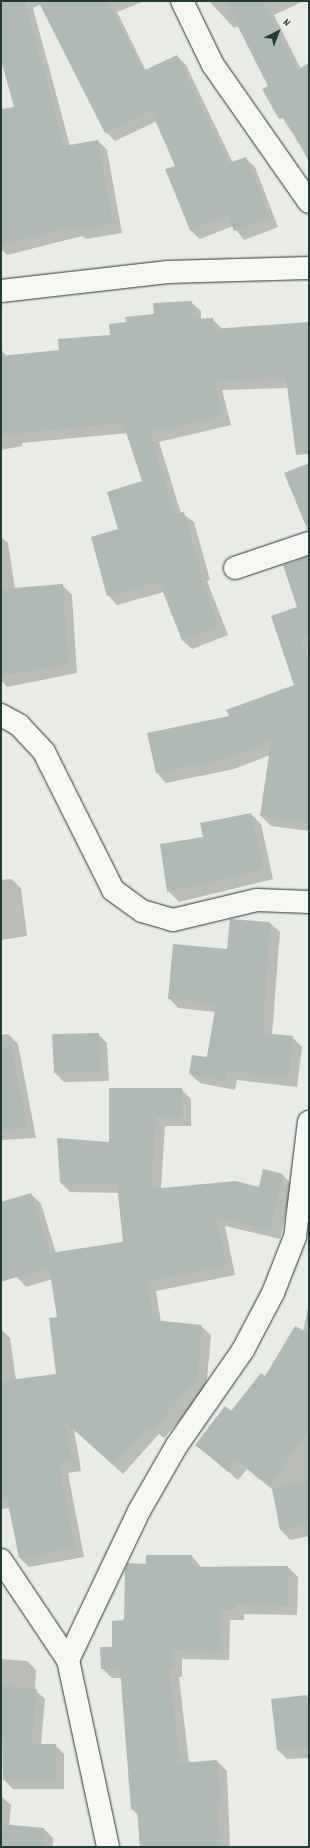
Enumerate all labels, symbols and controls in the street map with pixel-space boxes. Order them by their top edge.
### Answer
north arrow [258,12,298,52]
text: N [279,15,293,31]

